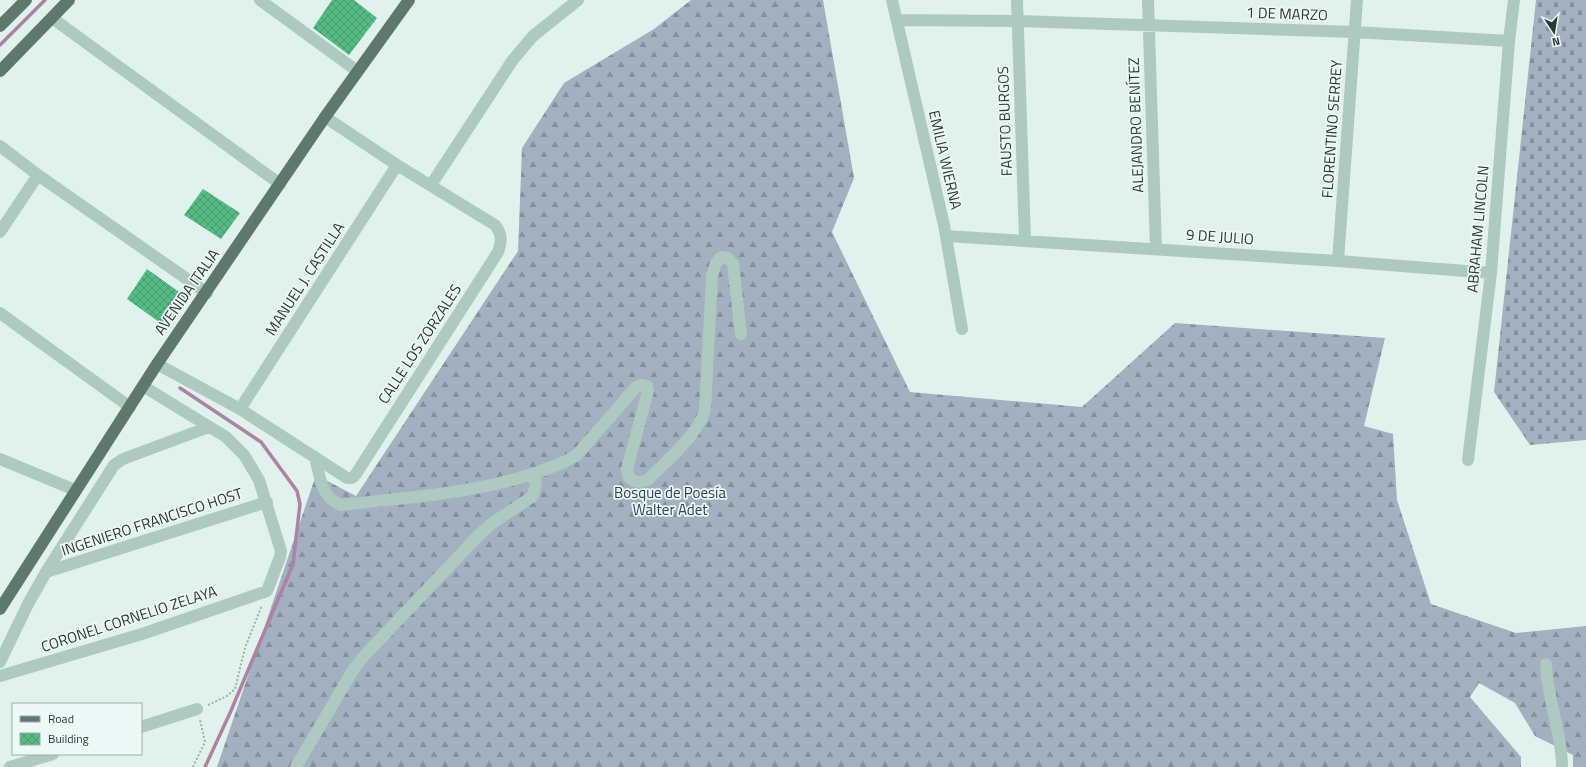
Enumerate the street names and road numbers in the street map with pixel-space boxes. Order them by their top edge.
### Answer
street label: 1 DE MARZO [1246,1,1328,26]
street label: ALEJANDRO BENÍTEZ [1122,57,1149,193]
street label: FLORENTINO SERREY [1315,59,1348,199]
street label: FAUSTO BURGOS [991,66,1018,176]
street label: EMILIA WIERNA [923,108,968,212]
street label: ABRAHAM LINCOLN [1460,164,1495,293]
street label: MANUEL J. CASTILLA [259,217,350,340]
street label: 9 DE JULIO [1185,223,1255,250]
street label: AVENIDA ITALIA [148,244,225,340]
street label: CALLE LOS ZORZALES [372,279,467,408]
street label: INGENIERO FRANCISCO HOST [58,481,245,562]
street label: CORONEL CORNELIO ZELAYA [38,579,220,658]

